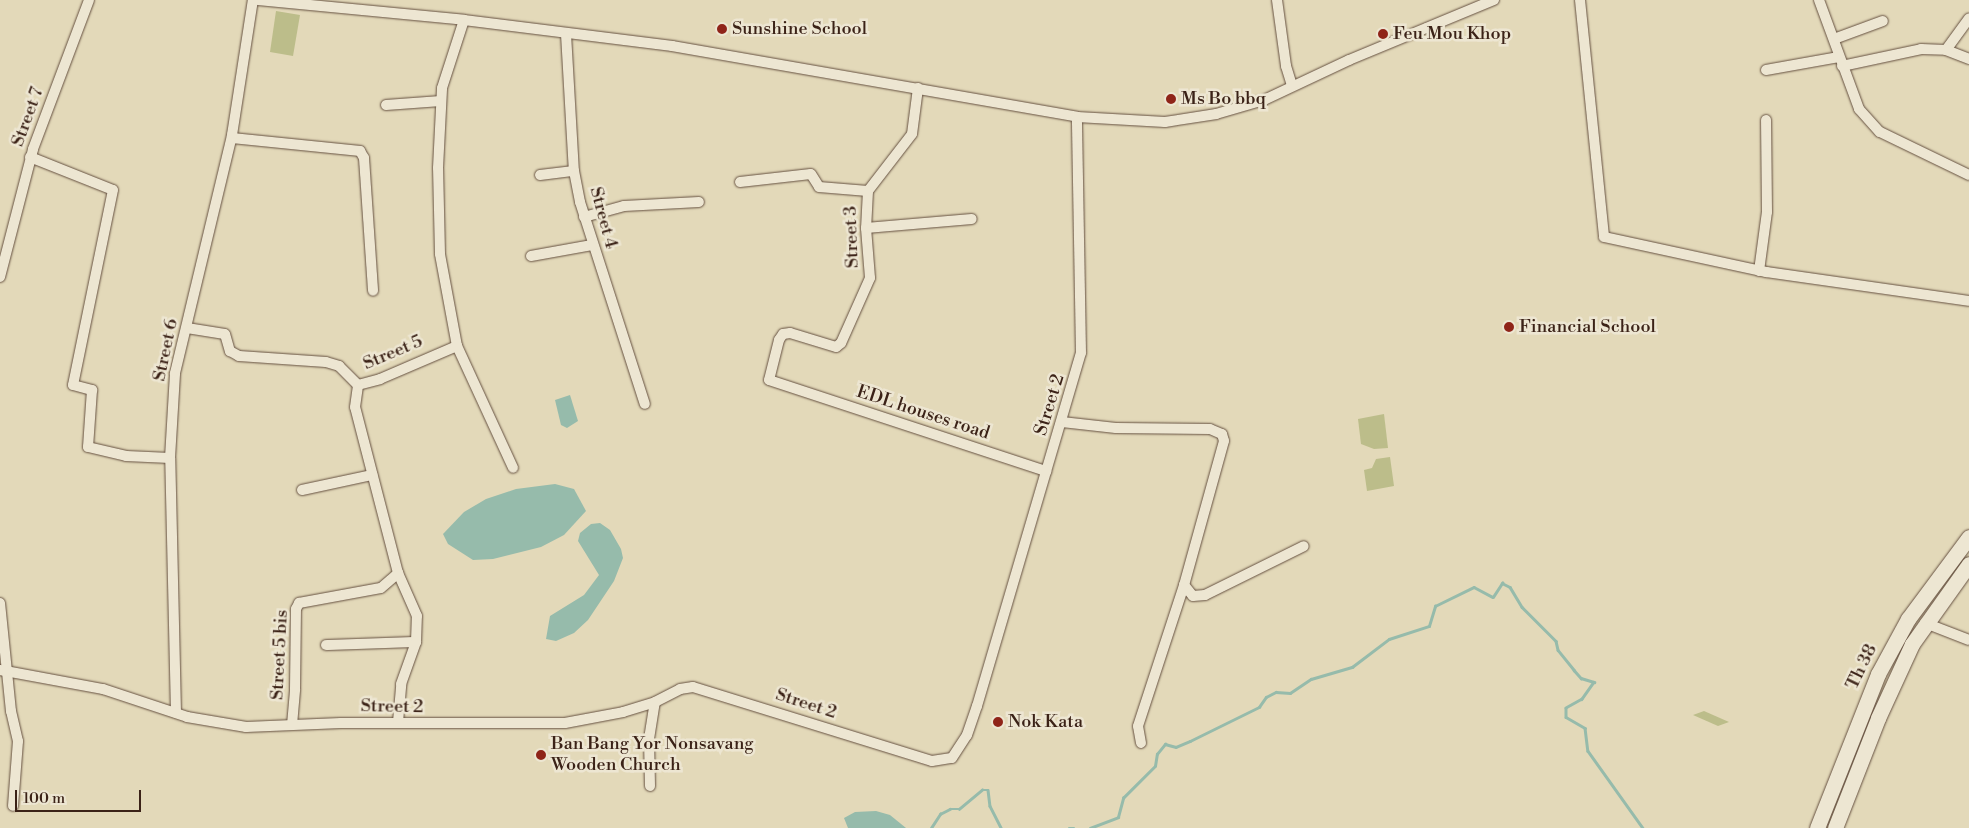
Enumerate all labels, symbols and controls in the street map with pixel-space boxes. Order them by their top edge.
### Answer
place label: Sunshine School [732,18,867,40]
marker: Sunshine School [716,23,728,35]
place label: Feu Mou Khop [1393,23,1511,45]
marker: Feu Mou Khop [1377,28,1389,40]
street label: Street 7 [7,84,49,150]
place label: Ms Bo bbq [1181,88,1266,110]
marker: Ms Bo bbq [1165,93,1177,105]
street label: Street 4 [584,185,622,251]
street label: Street 3 [840,205,864,269]
place label: Financial School [1519,316,1656,338]
street label: Street 6 [149,317,183,383]
marker: Financial School [1503,321,1515,333]
street label: Street 5 [360,331,426,375]
street label: Street 2 [1030,372,1070,438]
street label: EDL houses road [854,381,992,445]
street label: Street 5 bis [267,609,293,701]
street label: Th 38 [1842,641,1882,693]
street label: Street 2 [773,684,839,724]
street label: Street 2 [360,696,424,718]
place label: Nok Kata [1008,711,1083,733]
marker: Nok Kata [992,716,1004,728]
place label: Ban Bang Yor Nonsavang Wooden Church [551,734,754,776]
marker: Ban Bang Yor Nonsavang Wooden Church [535,749,547,761]
scale bar [18,780,144,812]
text: 100 m [23,789,65,808]

